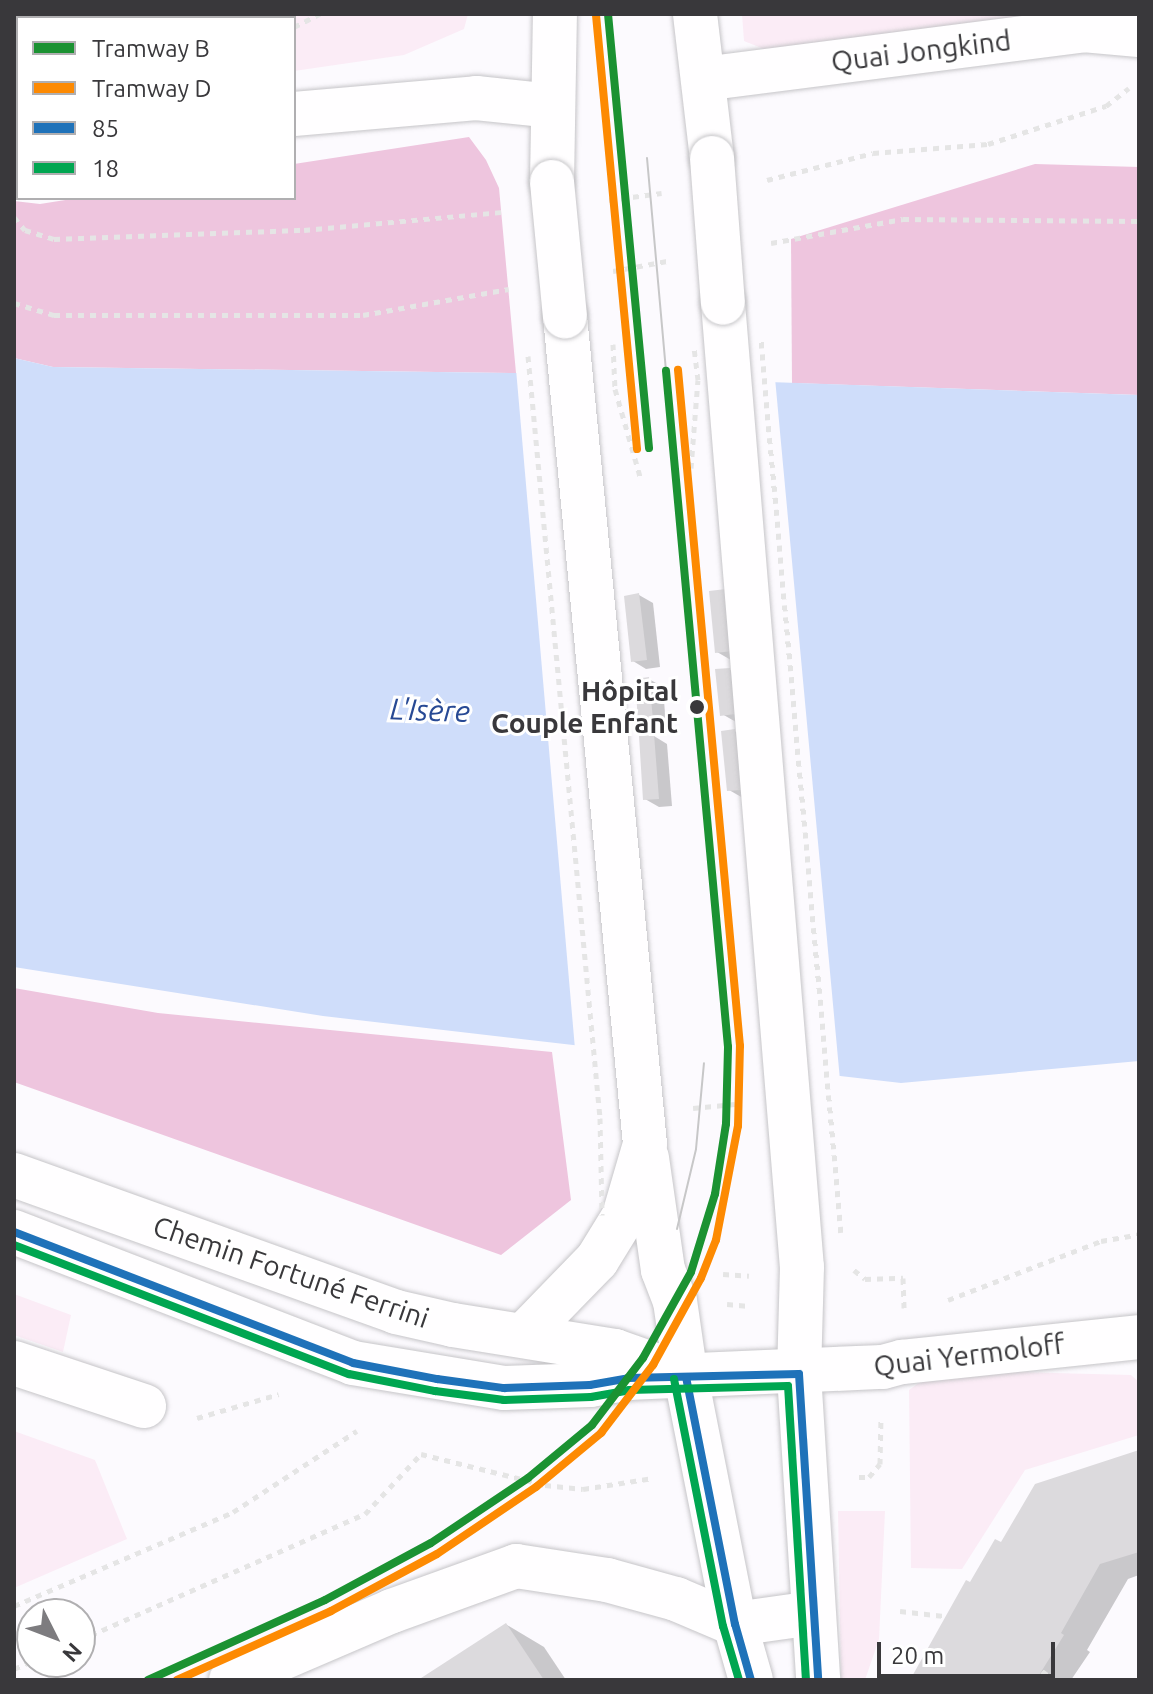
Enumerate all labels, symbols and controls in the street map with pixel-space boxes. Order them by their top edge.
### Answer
legend [16,16,296,200]
street label: Quai Jongkind [829,23,1013,79]
text: Tramway B [92,35,210,62]
text: Tramway D [92,75,212,102]
text: 85 [92,115,119,142]
text: 18 [92,155,119,182]
place label: Hôpital Couple Enfant [491,674,678,740]
water label: L'Isère [389,691,471,729]
marker: Hôpital Couple Enfant [685,695,709,719]
street label: Chemin Fortuné Ferrini [149,1209,433,1335]
street label: Quai Yermoloff [872,1327,1066,1383]
north arrow [16,1598,96,1678]
scale bar [881,1626,1059,1676]
text: N [58,1639,88,1668]
text: 20 m [891,1642,944,1669]

